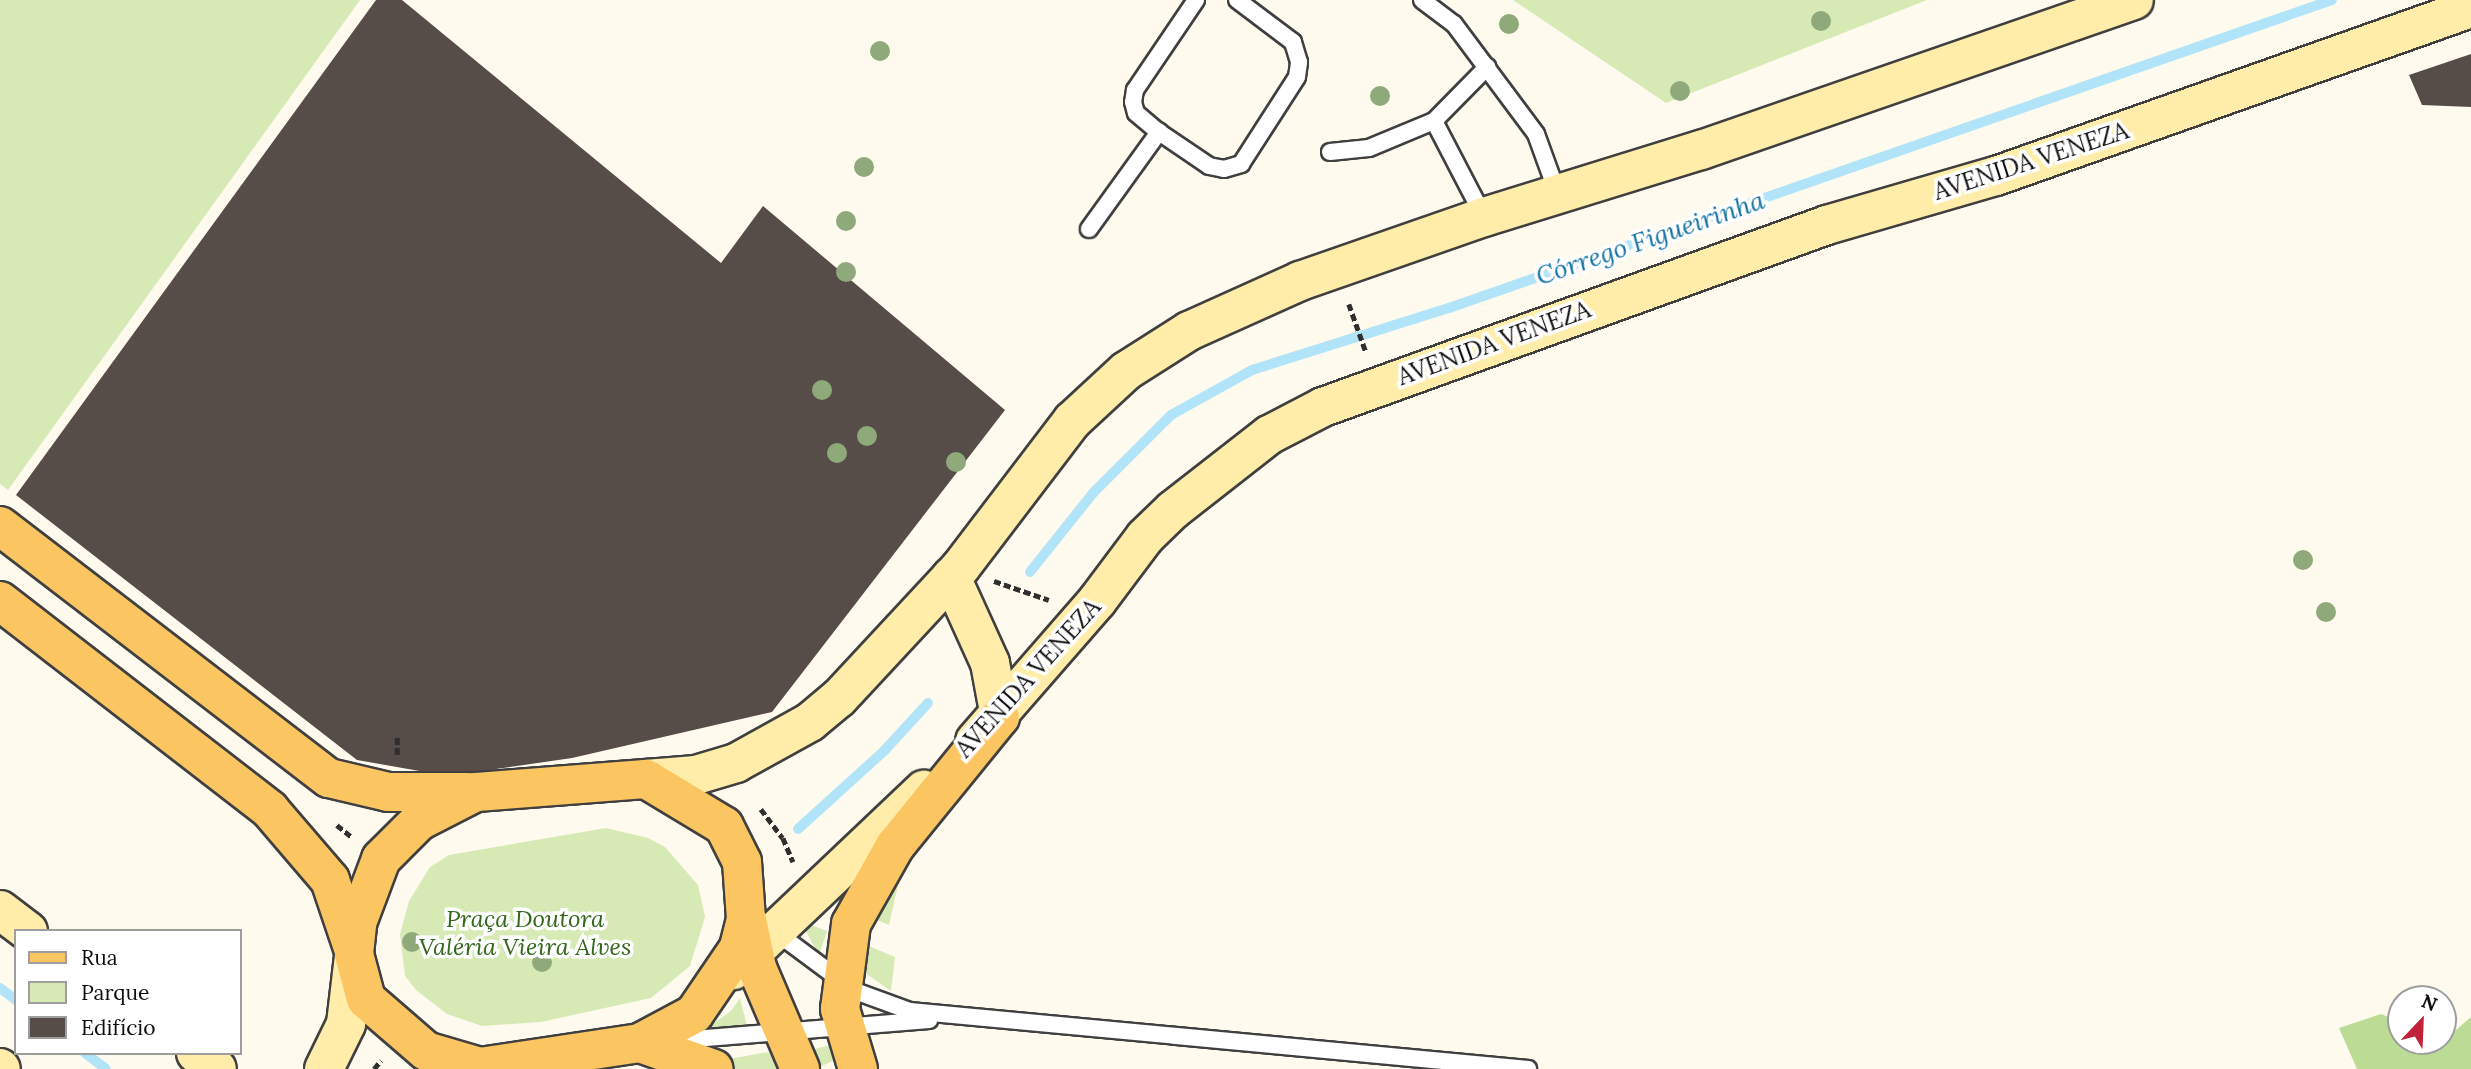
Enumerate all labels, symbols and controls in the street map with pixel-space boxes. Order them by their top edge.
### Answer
street label: AVENIDA VENEZA [1930,116,2132,206]
water label: Córrego Figueirinha [1532,184,1768,292]
street label: AVENIDA VENEZA [1394,295,1594,391]
street label: AVENIDA VENEZA [949,593,1107,763]
park label: Praça Doutora Valéria Vieira Alves [419,905,631,961]
legend [14,929,242,1055]
text: Rua [81,944,118,971]
text: Parque [81,979,149,1006]
north arrow [2387,985,2457,1055]
text: N [2418,989,2441,1016]
text: Edifício [81,1014,156,1041]

